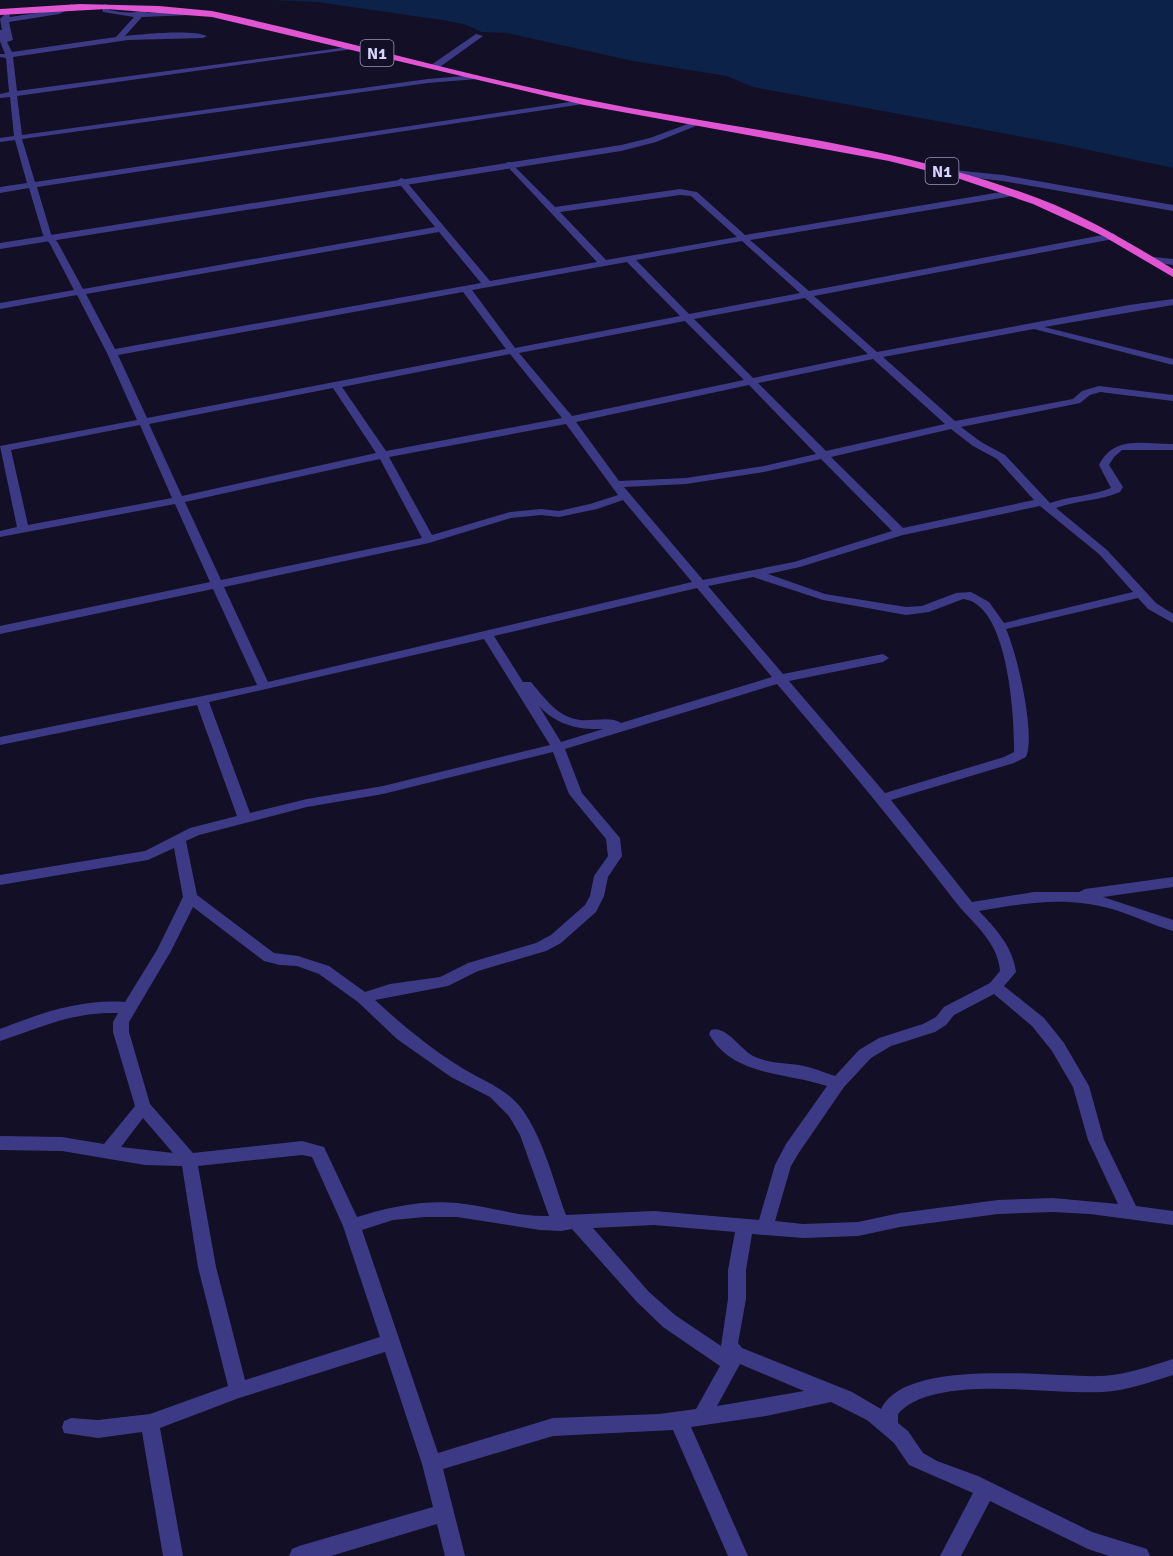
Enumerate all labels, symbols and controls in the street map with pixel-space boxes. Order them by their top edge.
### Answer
road number: N1 [360,40,394,66]
road number: N1 [926,158,958,184]

